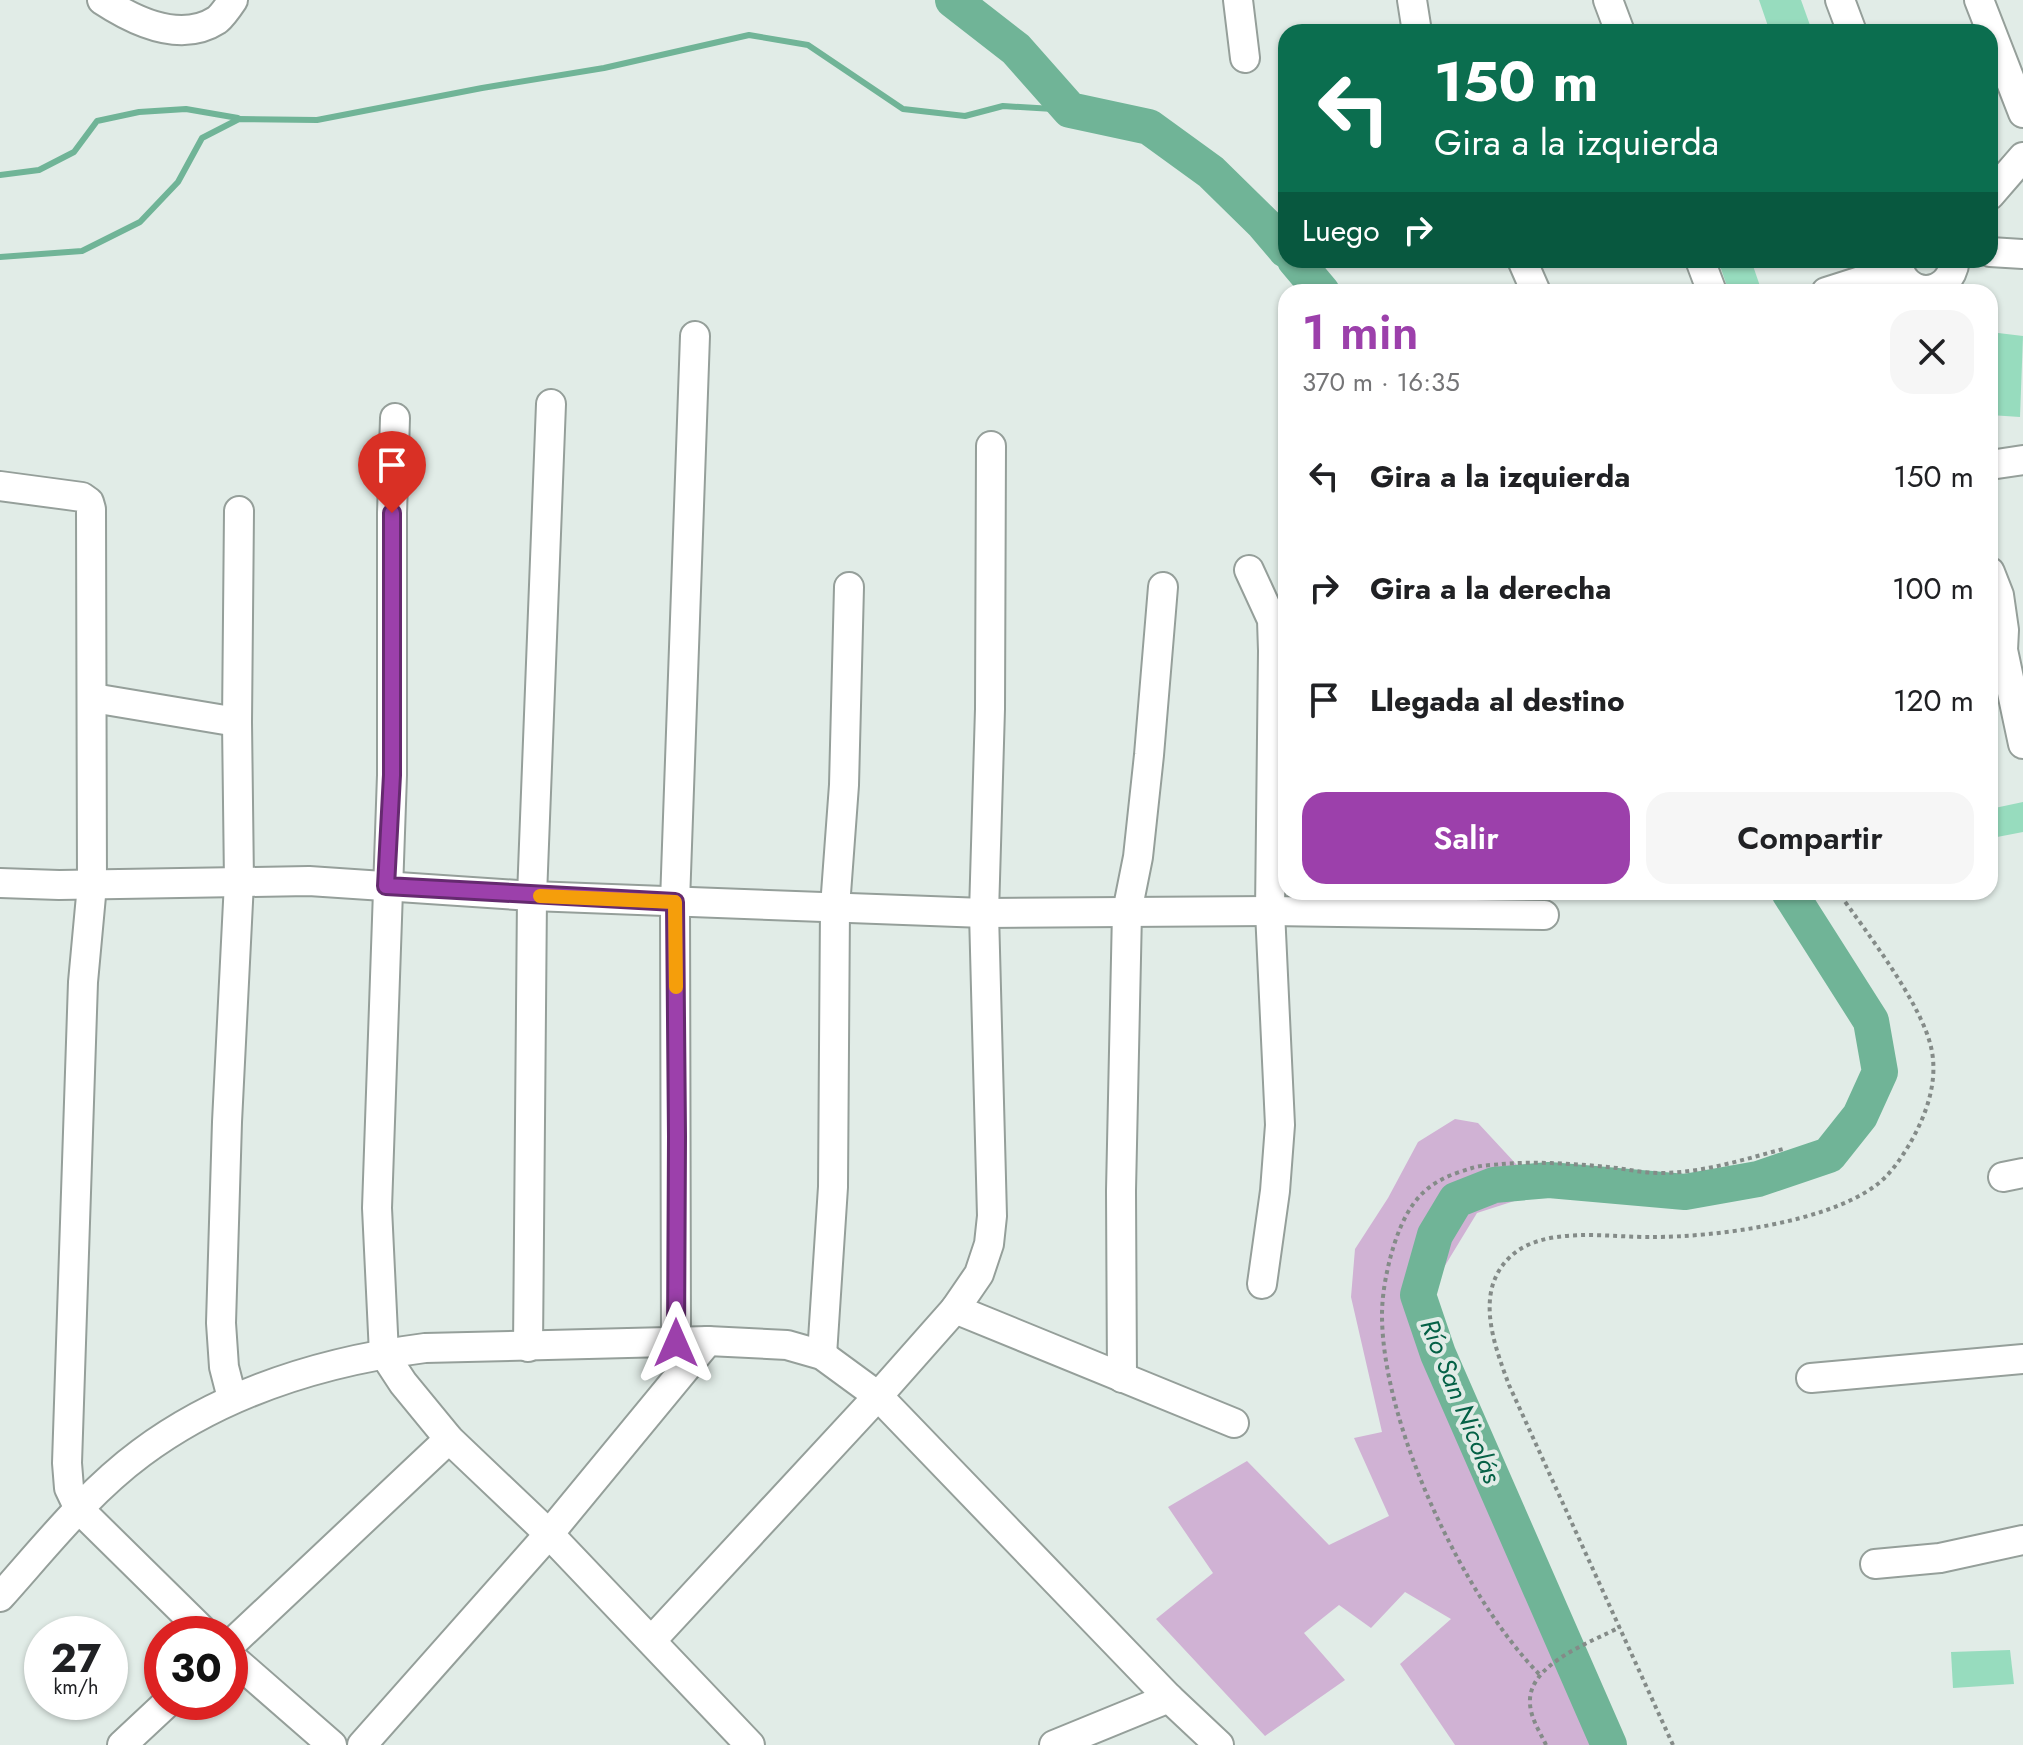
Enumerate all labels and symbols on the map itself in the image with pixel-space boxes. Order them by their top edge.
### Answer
pin [358,431,426,513]
position arrow [634,1301,718,1385]
water label: Río San Nicolás [1411,1313,1511,1489]
speed limit sign: 30 [144,1616,248,1720]

